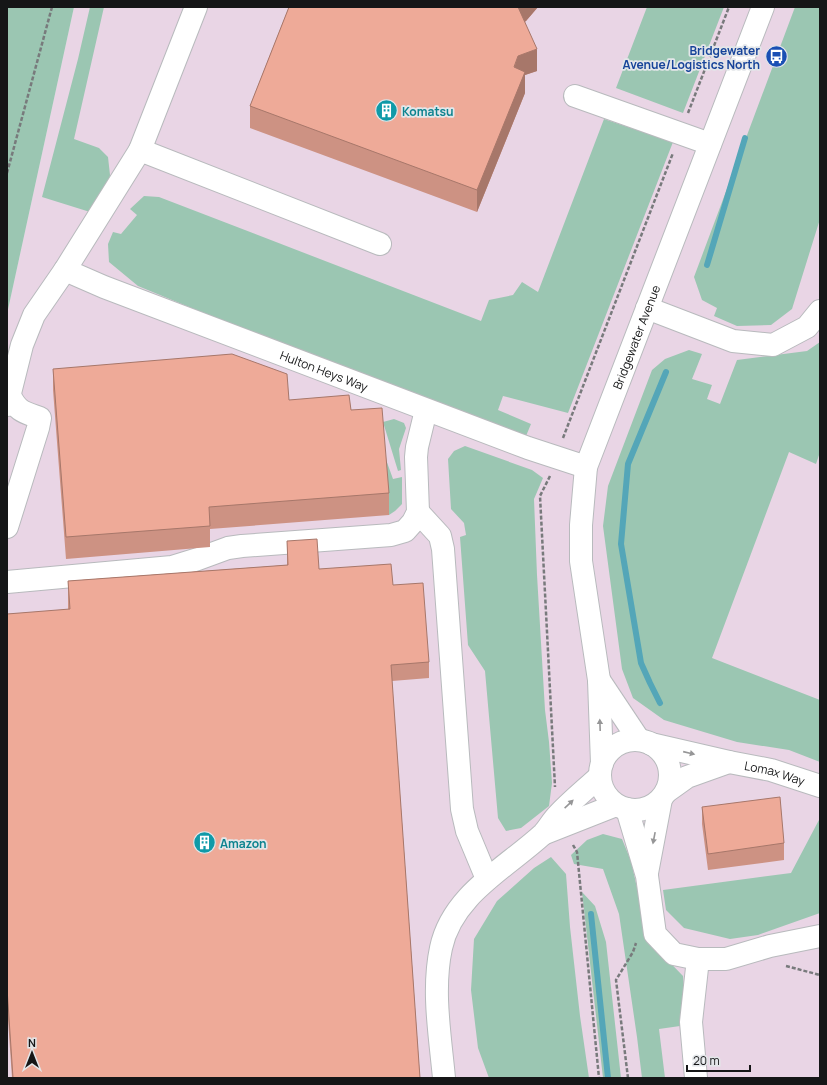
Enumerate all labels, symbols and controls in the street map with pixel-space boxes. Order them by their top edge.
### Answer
place label: Bridgewater Avenue/Logistics North [623,42,760,73]
bus stop icon: Bridgewater Avenue/Logistics North [763,44,789,70]
building icon: Komatsu [374,98,400,124]
place label: Komatsu [402,103,454,120]
street label: Bridgewater Avenue [608,282,664,392]
street label: Hulton Heys Way [278,346,371,395]
one-way arrow [597,719,604,731]
one-way arrow [683,750,695,756]
street label: Lomax Way [743,757,808,789]
one-way arrow [564,800,574,809]
building icon: Amazon [192,830,218,856]
one-way arrow [650,831,656,844]
place label: Amazon [220,835,267,852]
north arrow [12,1033,52,1073]
text: N [28,1035,36,1050]
scale bar [687,1047,750,1073]
text: 20 m [693,1052,720,1069]

